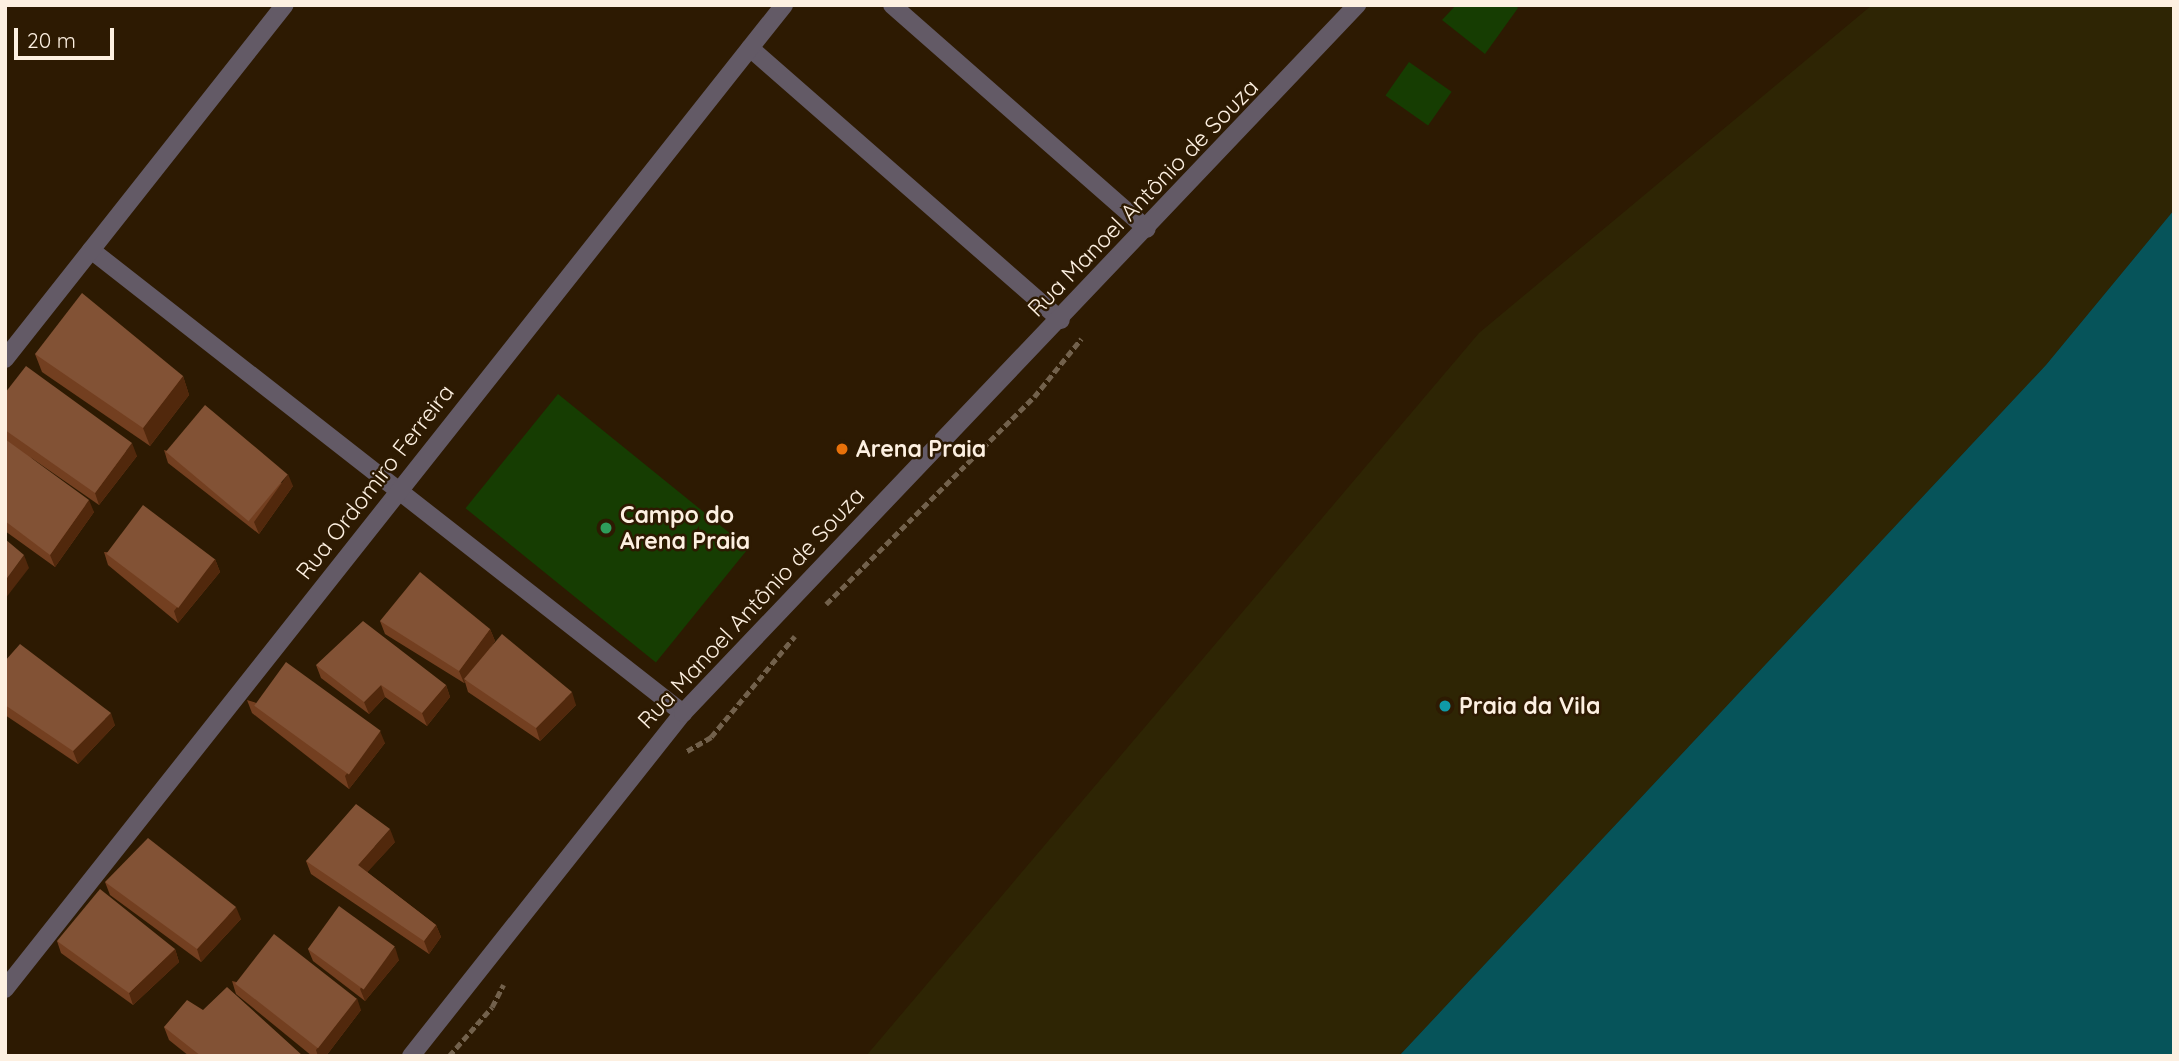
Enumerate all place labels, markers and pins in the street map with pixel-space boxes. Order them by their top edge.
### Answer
place label: Arena Praia [856,435,986,463]
marker: Arena Praia [834,441,850,457]
place label: Campo do Arena Praia [620,501,750,555]
marker: Campo do Arena Praia [598,520,614,536]
place label: Praia da Vila [1459,692,1600,720]
marker: Praia da Vila [1437,698,1453,714]

